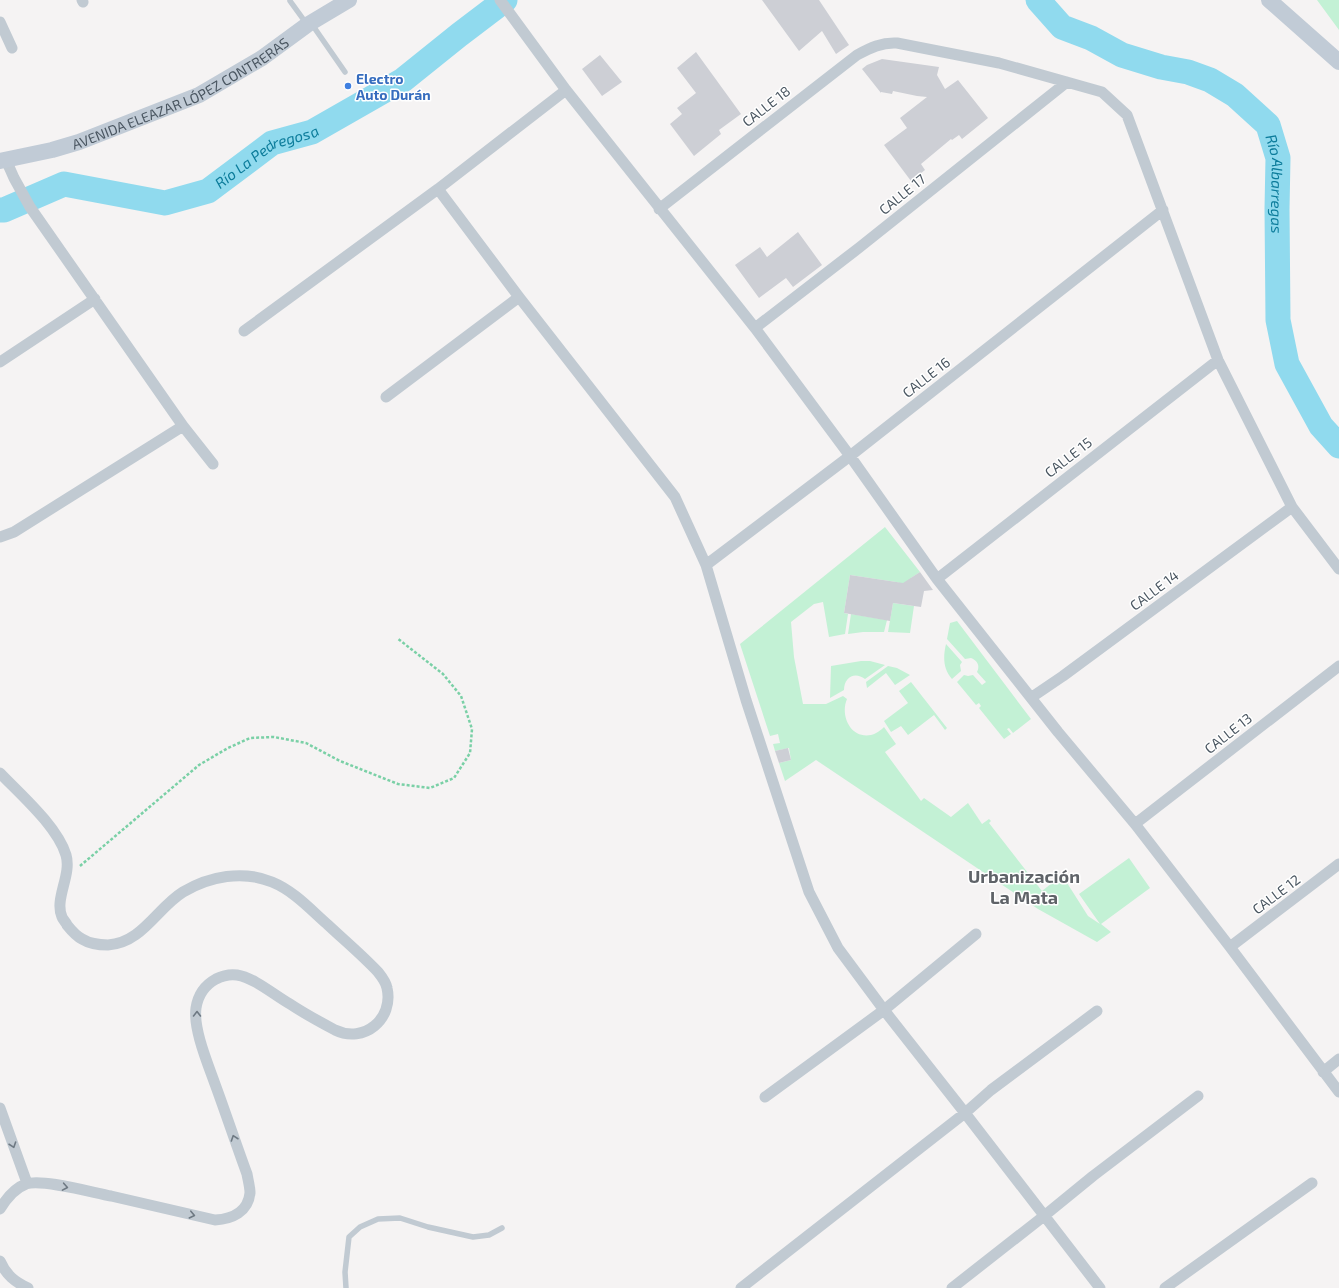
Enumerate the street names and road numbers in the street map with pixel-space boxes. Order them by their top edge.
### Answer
street label: AVENIDA ELEAZAR LÓPEZ CONTRERAS [70,33,292,152]
street label: CALLE 18 [739,82,793,130]
street label: CALLE 17 [875,170,929,218]
street label: CALLE 16 [899,353,953,401]
street label: CALLE 15 [1041,433,1095,481]
street label: CALLE 14 [1126,566,1182,614]
street label: CALLE 13 [1201,709,1255,757]
street label: CALLE 12 [1249,870,1303,917]

